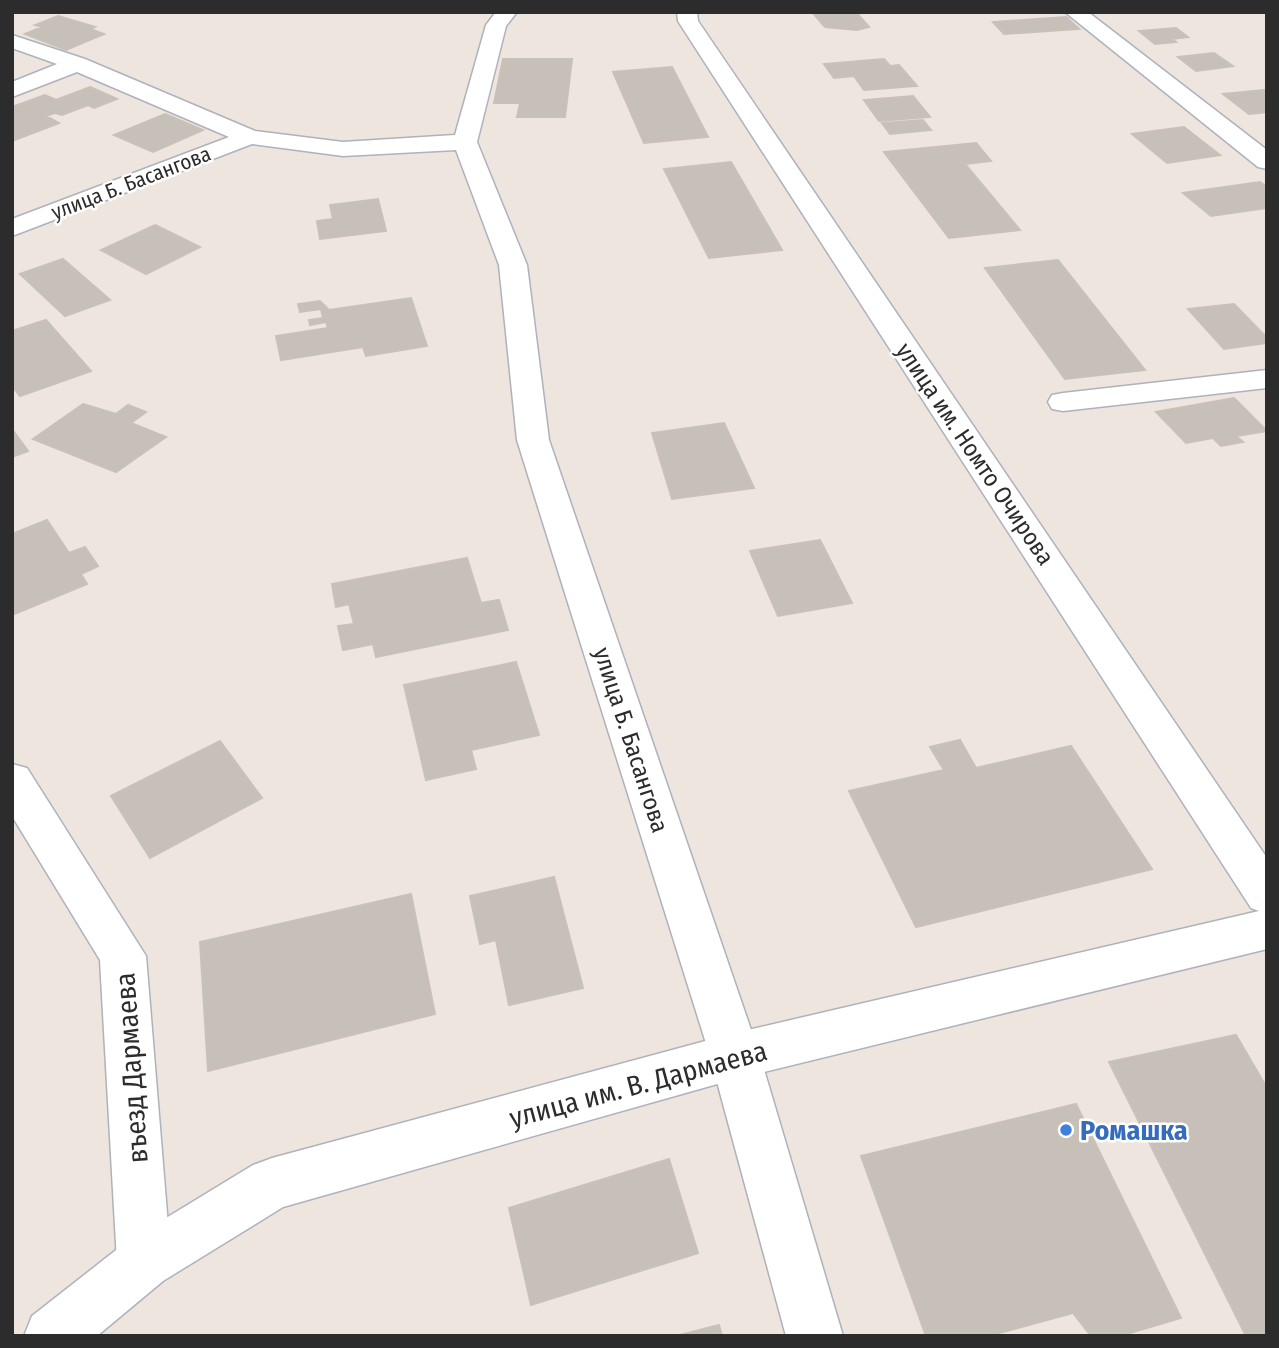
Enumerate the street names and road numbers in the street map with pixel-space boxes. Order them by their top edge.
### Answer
street label: улица Б. Басангова [48,141,214,225]
street label: улица им. Номто Очирова [890,338,1060,570]
street label: улица Б. Басангова [588,644,674,836]
street label: въезд Дармаева [108,972,155,1164]
street label: улица им. В. Дармаева [506,1034,771,1135]

